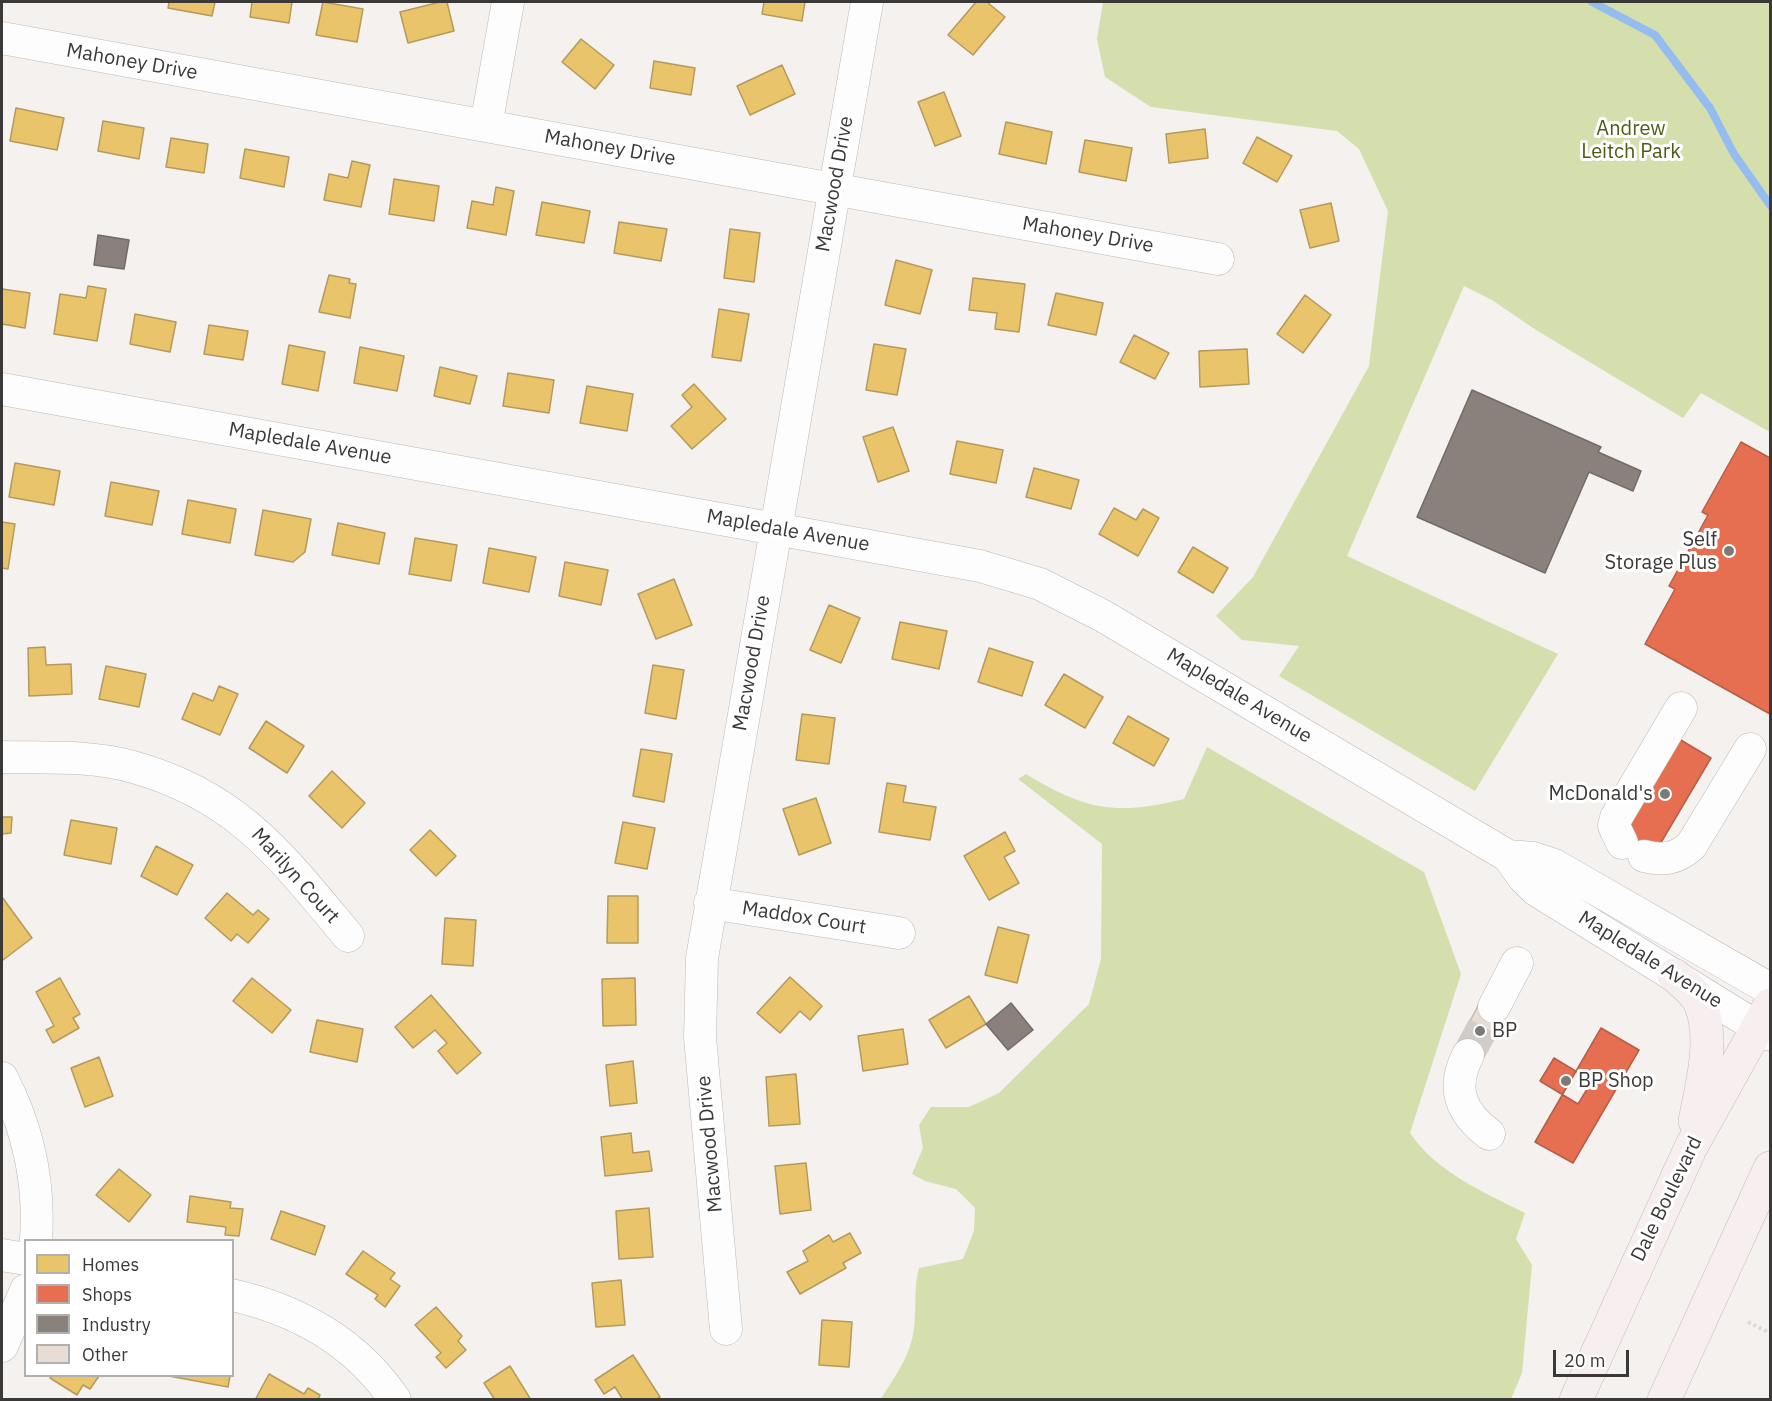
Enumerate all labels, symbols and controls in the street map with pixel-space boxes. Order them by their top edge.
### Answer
street label: Mahoney Drive [65,39,199,85]
street label: Macwood Drive [811,114,859,254]
park label: Andrew Leitch Park [1581,117,1681,164]
street label: Mahoney Drive [543,125,677,171]
street label: Mahoney Drive [1021,212,1155,258]
street label: Mapledale Avenue [227,418,393,470]
street label: Mapledale Avenue [705,505,871,557]
place label: Self Storage Plus [1605,528,1717,575]
marker: Self Storage Plus [1722,544,1736,558]
street label: Macwood Drive [728,593,776,733]
street label: Mapledale Avenue [1162,643,1316,749]
place label: McDonald's [1548,782,1653,806]
marker: McDonald's [1658,787,1672,801]
street label: Marilyn Court [246,823,344,929]
street label: Maddox Court [740,896,868,940]
street label: Mapledale Avenue [1574,906,1726,1014]
place label: BP [1492,1019,1517,1043]
marker: BP [1473,1024,1487,1038]
place label: BP Shop [1578,1069,1654,1093]
marker: BP Shop [1559,1074,1573,1088]
street label: Macwood Drive [692,1075,728,1213]
street label: Dale Boulevard [1626,1132,1708,1266]
legend [24,1239,234,1377]
text: Homes [82,1253,139,1276]
text: Shops [82,1283,132,1306]
text: Industry [82,1313,151,1336]
scale bar [1556,1338,1632,1376]
text: Other [82,1343,128,1366]
text: 20 m [1564,1349,1606,1372]

